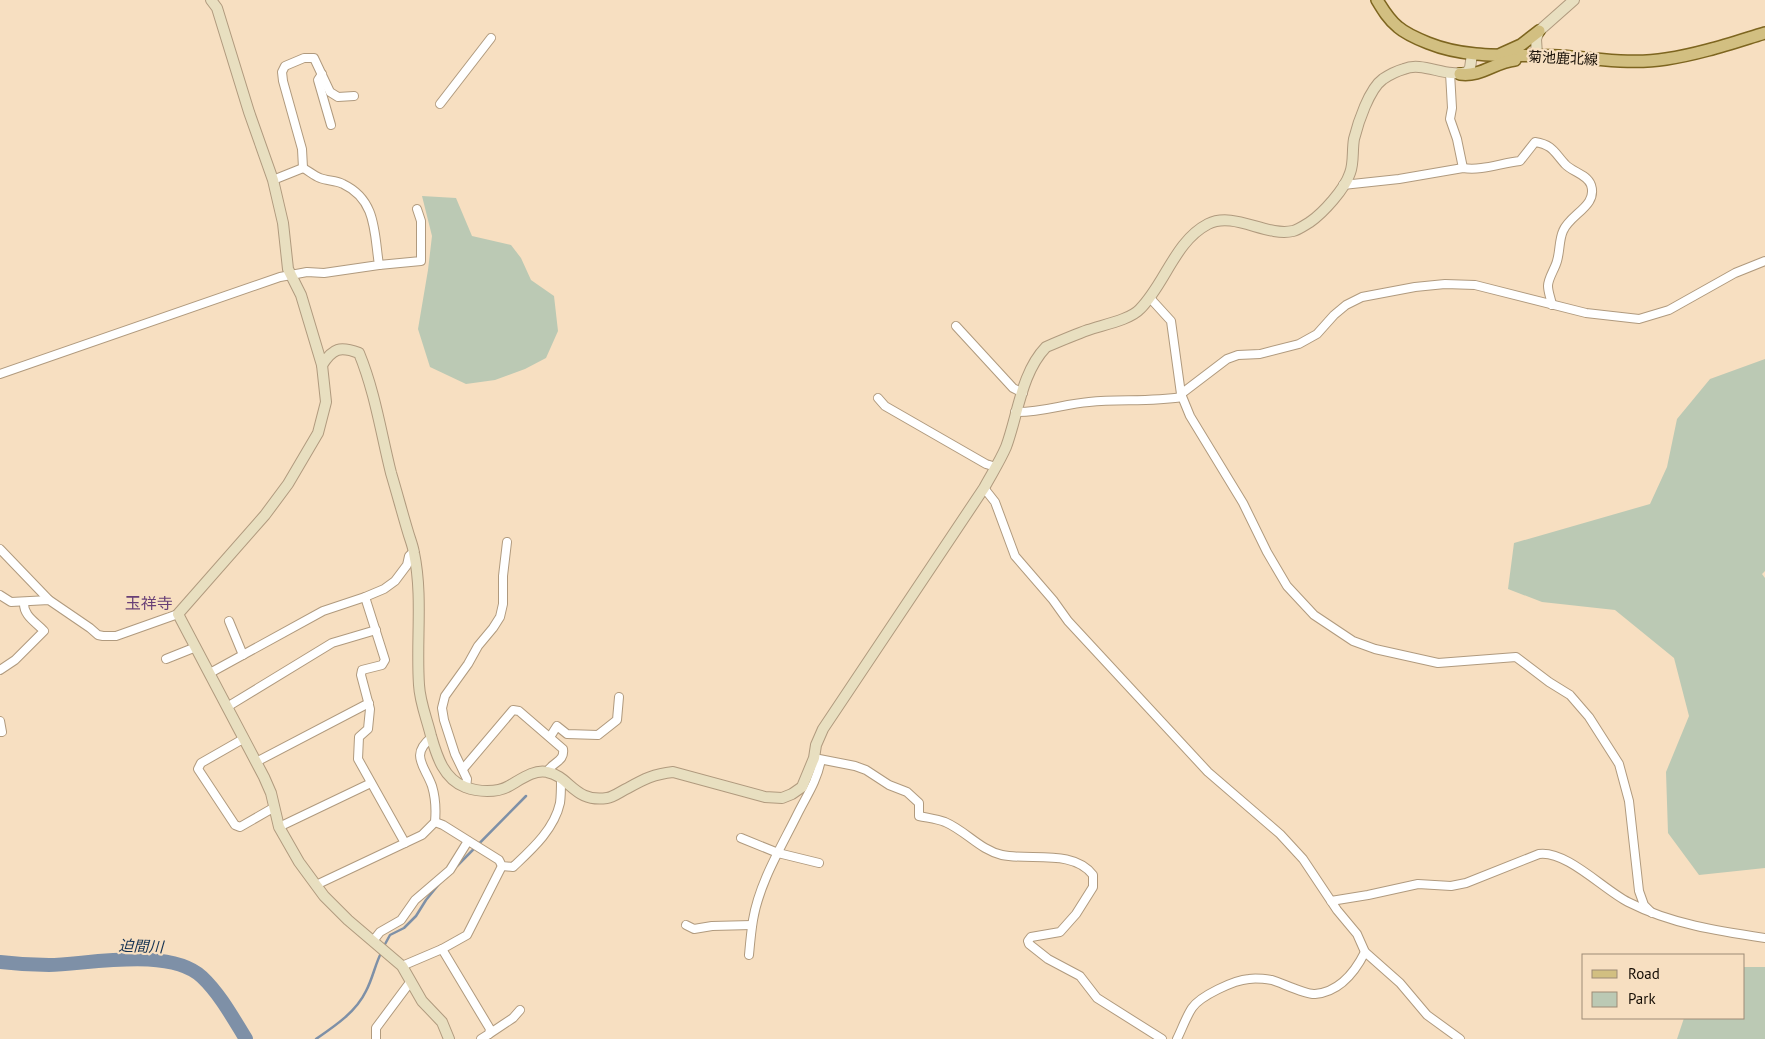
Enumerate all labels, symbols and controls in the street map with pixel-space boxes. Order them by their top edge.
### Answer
street label: 菊池鹿北線 [1528,47,1598,69]
district label: 玉祥寺 [125,593,173,613]
water label: 迫間川 [118,936,166,956]
legend [1582,954,1745,1019]
text: Road [1628,964,1660,983]
text: Park [1628,989,1656,1008]

